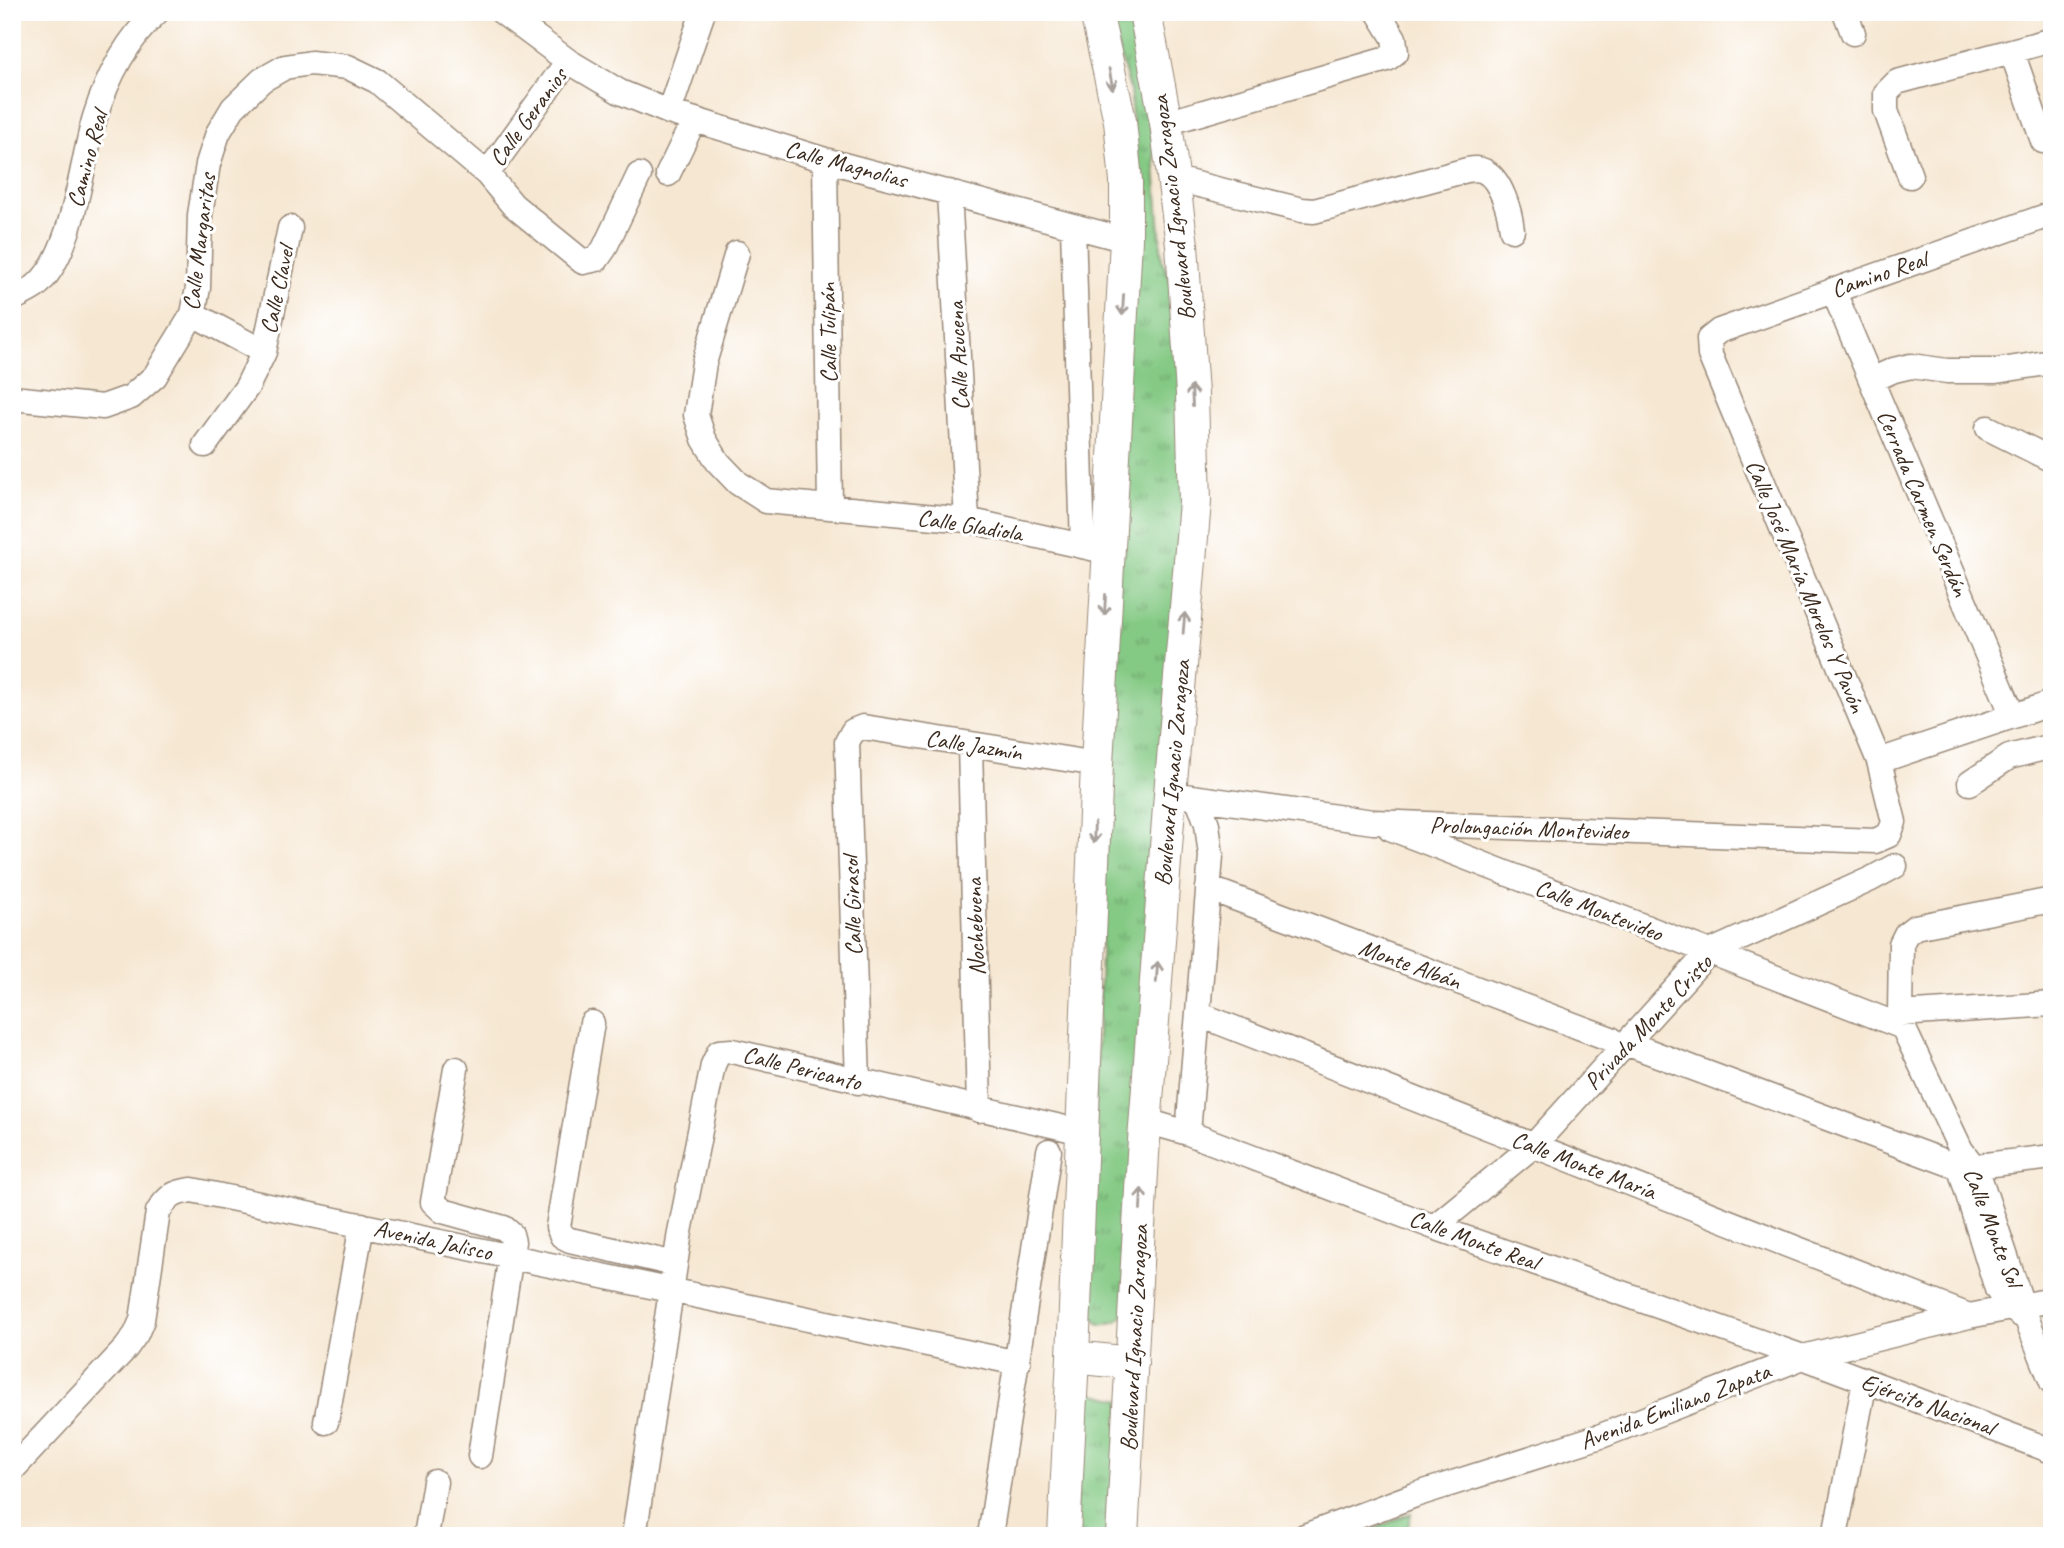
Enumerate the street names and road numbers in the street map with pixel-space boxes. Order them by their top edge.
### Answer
street label: Calle Geranios [482,60,575,172]
street label: Boulevard Ignacio Zaragoza [1144,92,1202,322]
street label: Camino Real [60,104,115,211]
street label: Calle Magnolias [782,133,912,195]
street label: Calle Margaritas [176,169,223,312]
street label: Calle Clavel [253,240,302,337]
street label: Camino Real [1827,242,1934,304]
street label: Calle Tulipán [812,281,844,383]
street label: Calle Azucena [940,300,976,411]
street label: Cerrada Carmen Serdán [1870,405,1976,602]
street label: Calle José María Morelos Y Pavón [1739,455,1873,718]
street label: Calle Gladiola [915,502,1027,548]
street label: Boulevard Ignacio Zaragoza [1147,657,1197,887]
street label: Calle Jazmín [924,723,1025,768]
street label: Prolongación Montevideo [1429,810,1631,847]
street label: Calle Girasol [835,852,869,956]
street label: Calle Montevideo [1531,872,1668,949]
street label: Nochebuena [958,876,992,976]
street label: Monte Albán [1355,932,1466,997]
street label: Privada Monte Cristo [1578,947,1719,1096]
street label: Calle Pericanto [740,1039,866,1098]
street label: Calle Monte María [1508,1124,1662,1207]
street label: Calle Monte Sol [1957,1164,2031,1294]
street label: Calle Monte Real [1405,1203,1546,1279]
street label: Avenida Jalisco [371,1213,496,1267]
street label: Boulevard Ignacio Zaragoza [1113,1223,1155,1452]
street label: Avenida Emiliano Zapata [1576,1355,1776,1456]
street label: Ejército Nacional [1857,1366,2002,1443]

